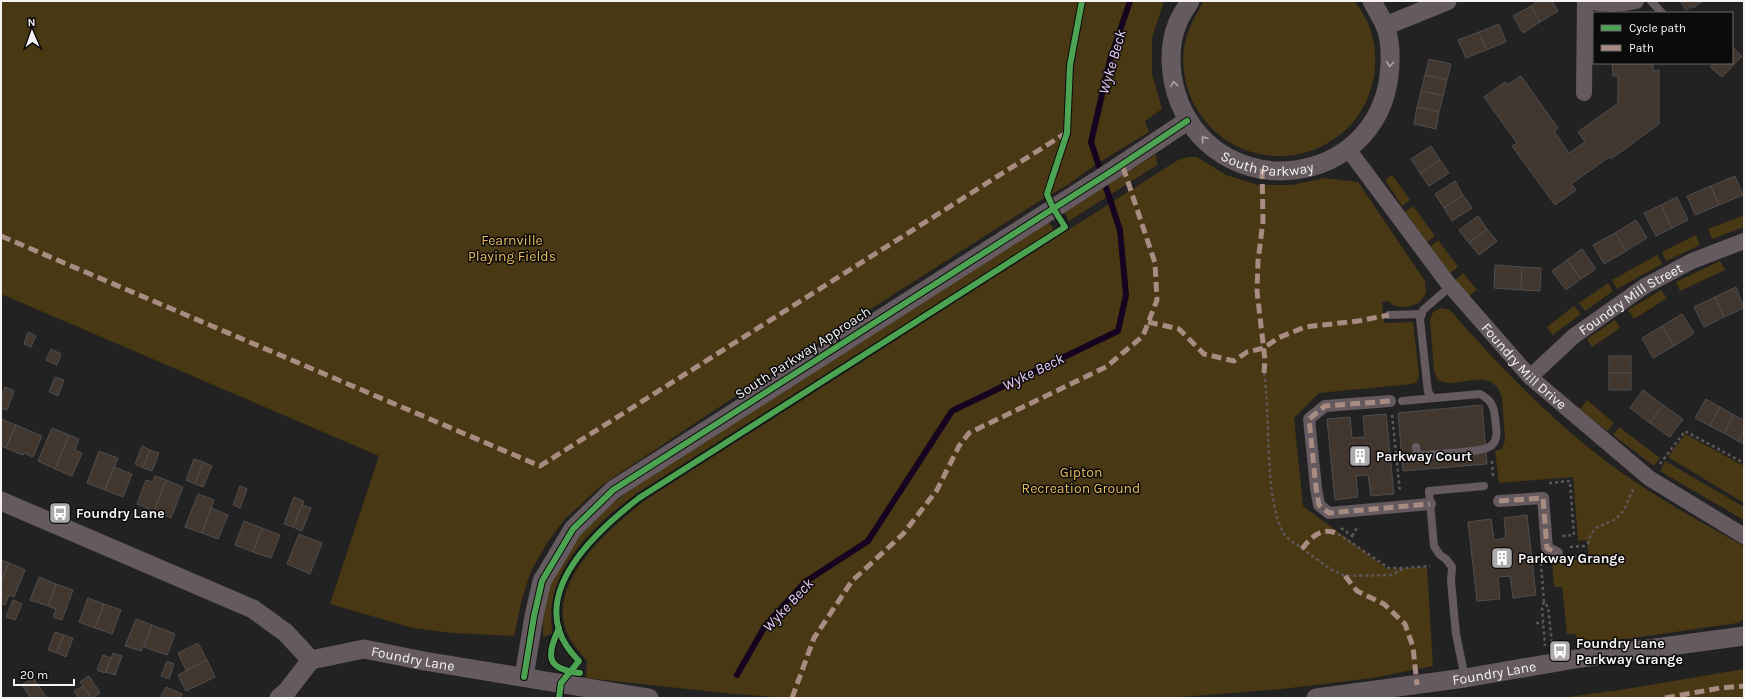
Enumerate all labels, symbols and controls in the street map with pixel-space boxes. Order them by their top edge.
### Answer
north arrow [12,12,52,52]
legend [1593,12,1733,64]
text: N [27,16,36,29]
text: Cycle path [1629,21,1686,35]
water label: Wyke Beck [1094,27,1130,96]
text: Path [1629,41,1654,55]
one-way arrow [1386,61,1395,67]
one-way arrow [1170,81,1179,87]
one-way arrow [1202,137,1209,144]
street label: South Parkway [1218,147,1316,179]
park label: Fearnville Playing Fields [468,232,556,265]
street label: Foundry Mill Street [1575,259,1685,339]
street label: South Parkway Approach [732,303,874,403]
street label: Foundry Mill Drive [1478,319,1570,413]
water label: Wyke Beck [999,349,1067,395]
building icon: Parkway Court [1347,443,1373,469]
place label: Parkway Court [1376,448,1473,465]
park label: Gipton Recreation Ground [1022,464,1140,497]
bus stop icon: Foundry Lane [47,500,73,526]
place label: Foundry Lane [76,505,165,522]
building icon: Parkway Grange [1489,545,1515,571]
place label: Parkway Grange [1518,550,1625,567]
water label: Wyke Beck [759,574,817,635]
place label: Foundry Lane Parkway Grange [1576,635,1683,668]
bus stop icon: Foundry Lane Parkway Grange [1547,638,1573,664]
street label: Foundry Lane [370,642,456,674]
street label: Foundry Lane [1451,657,1537,688]
scale bar [14,661,74,687]
text: 20 m [20,668,48,682]

